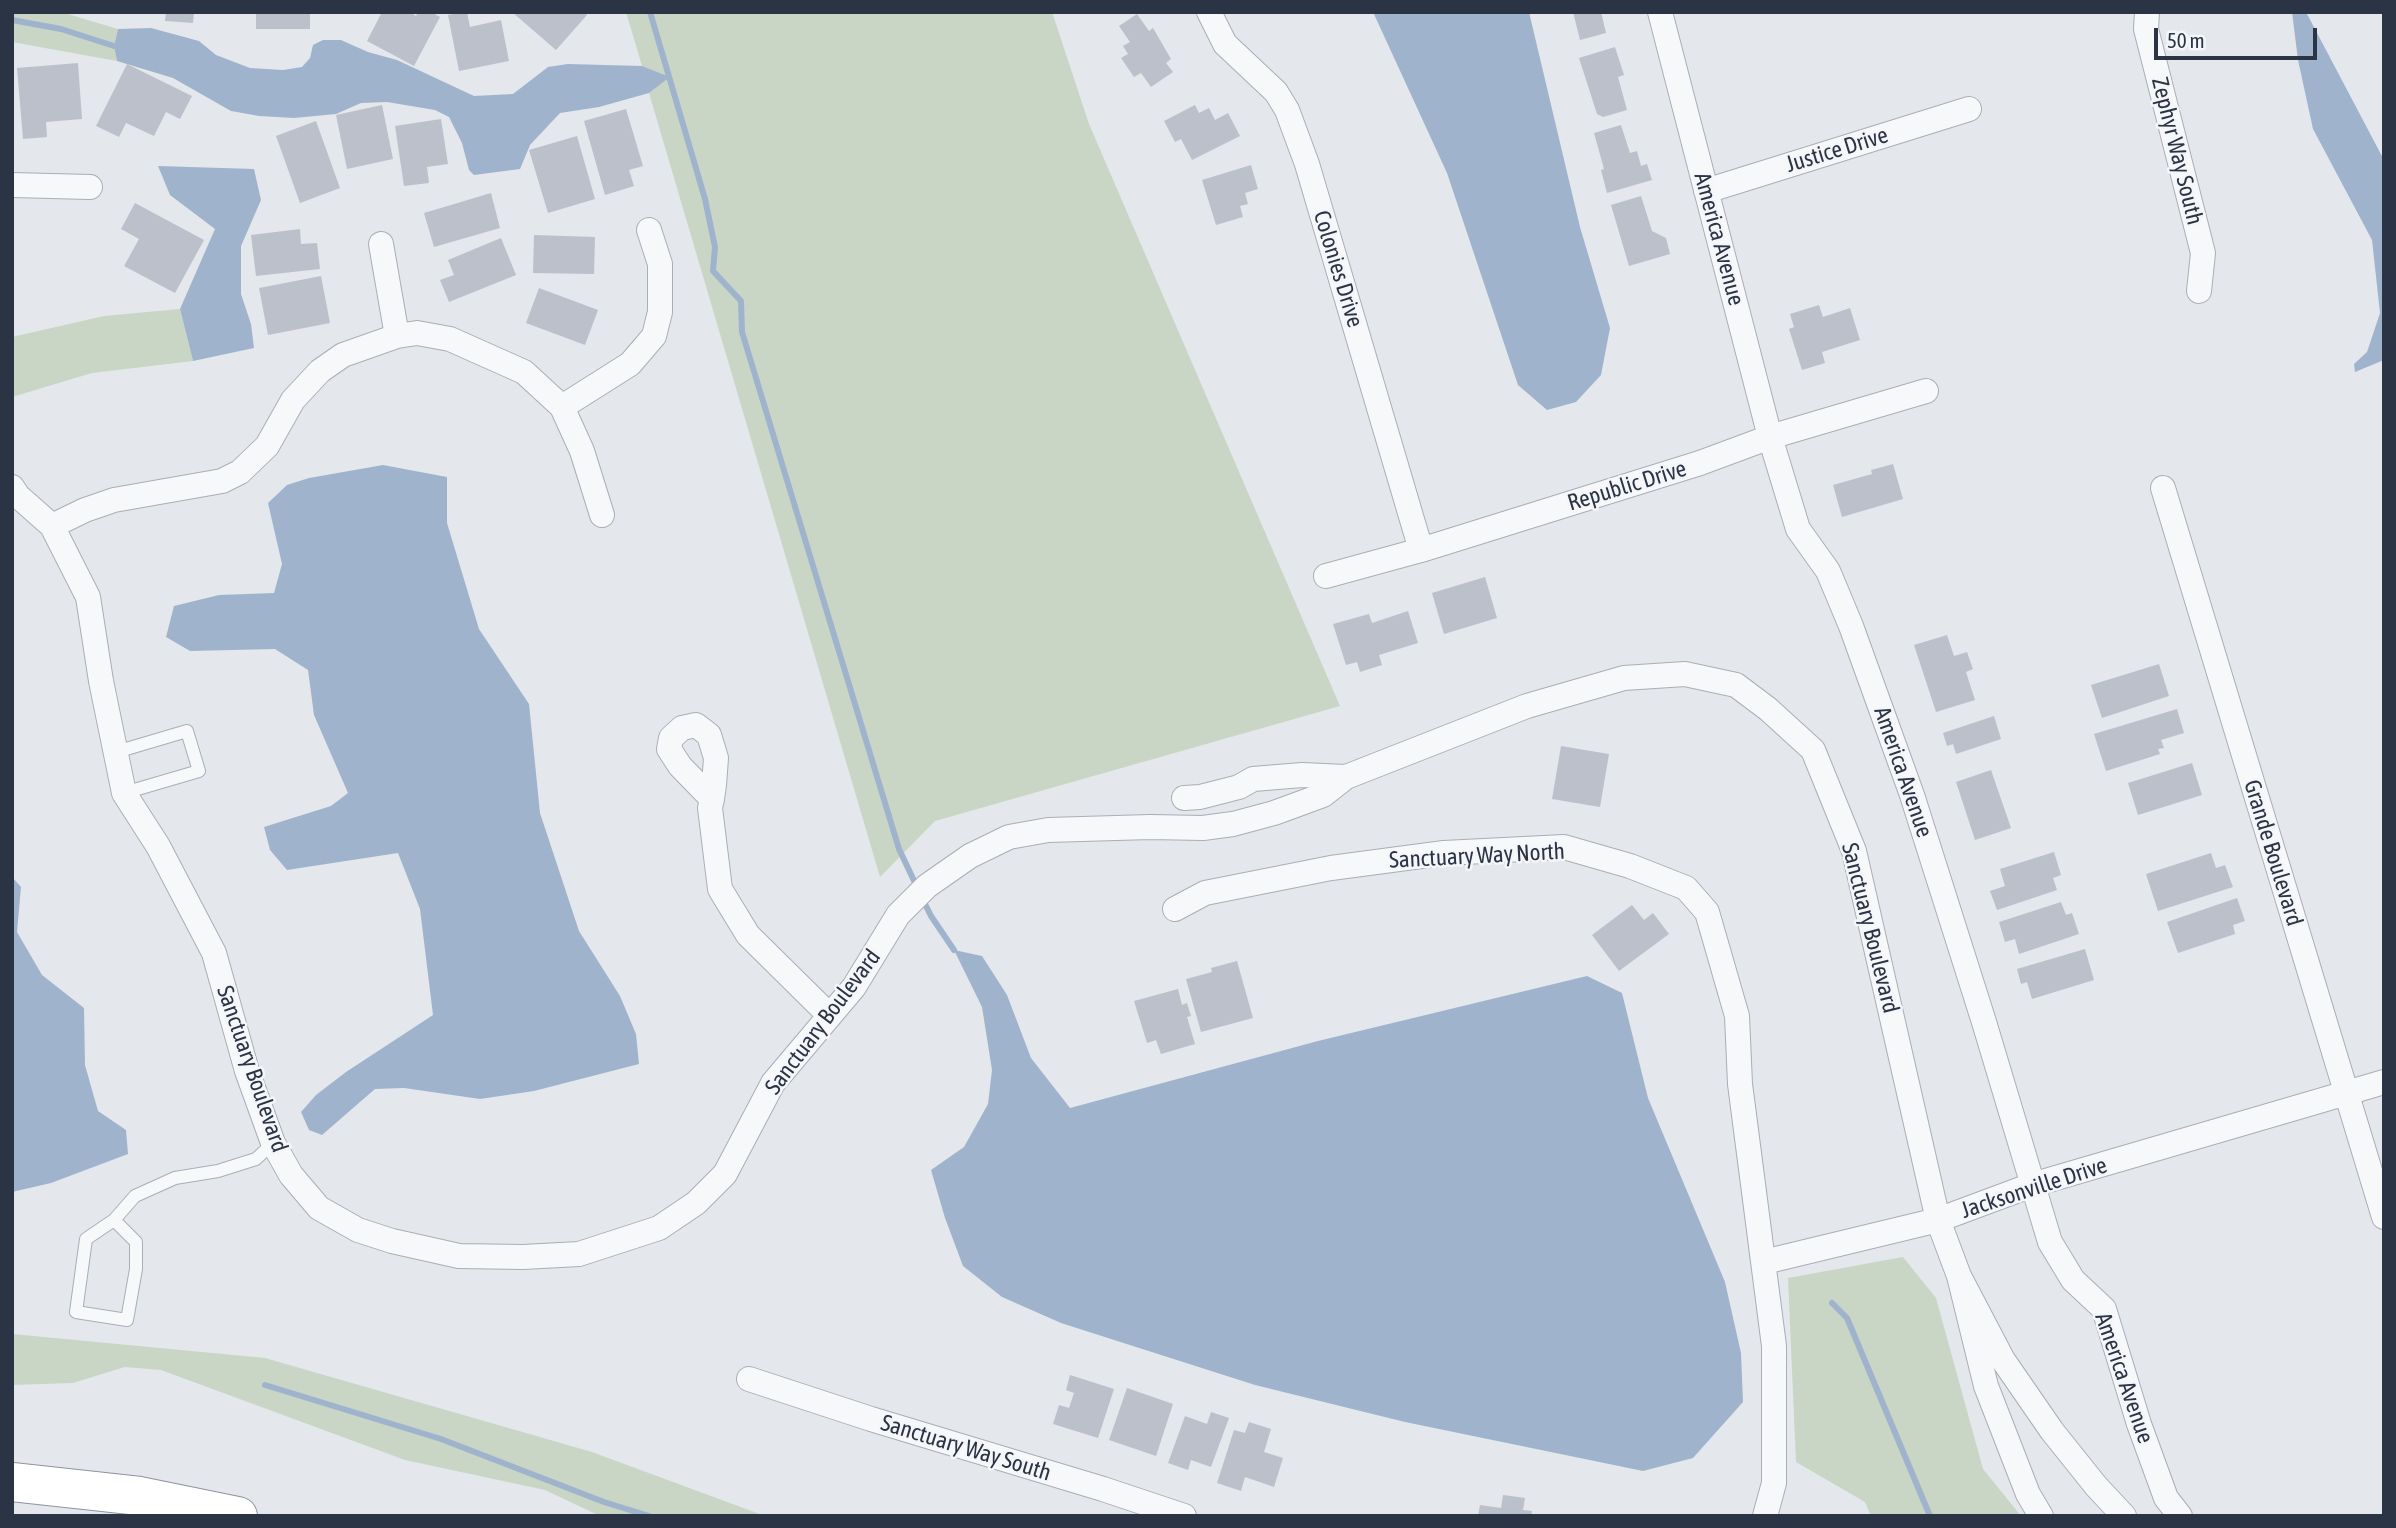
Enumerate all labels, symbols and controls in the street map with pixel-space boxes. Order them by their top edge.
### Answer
scale bar [2158,14,2321,58]
text: 50 m [2167,28,2205,52]
street label: Zephyr Way South [2145,74,2209,228]
street label: Justice Drive [1783,121,1891,179]
street label: America Avenue [1688,170,1750,308]
street label: Colonies Drive [1307,207,1369,331]
street label: Republic Drive [1564,455,1690,517]
street label: America Avenue [1868,703,1938,841]
street label: Grande Boulevard [2238,777,2308,929]
street label: Sanctuary Way North [1388,838,1566,874]
street label: Sanctuary Boulevard [1836,840,1904,1016]
street label: Sanctuary Boulevard [760,944,886,1100]
street label: Sanctuary Boulevard [211,982,293,1156]
street label: Jacksonville Drive [1958,1151,2110,1225]
street label: America Avenue [2089,1309,2159,1447]
street label: Sanctuary Way South [878,1409,1054,1487]

